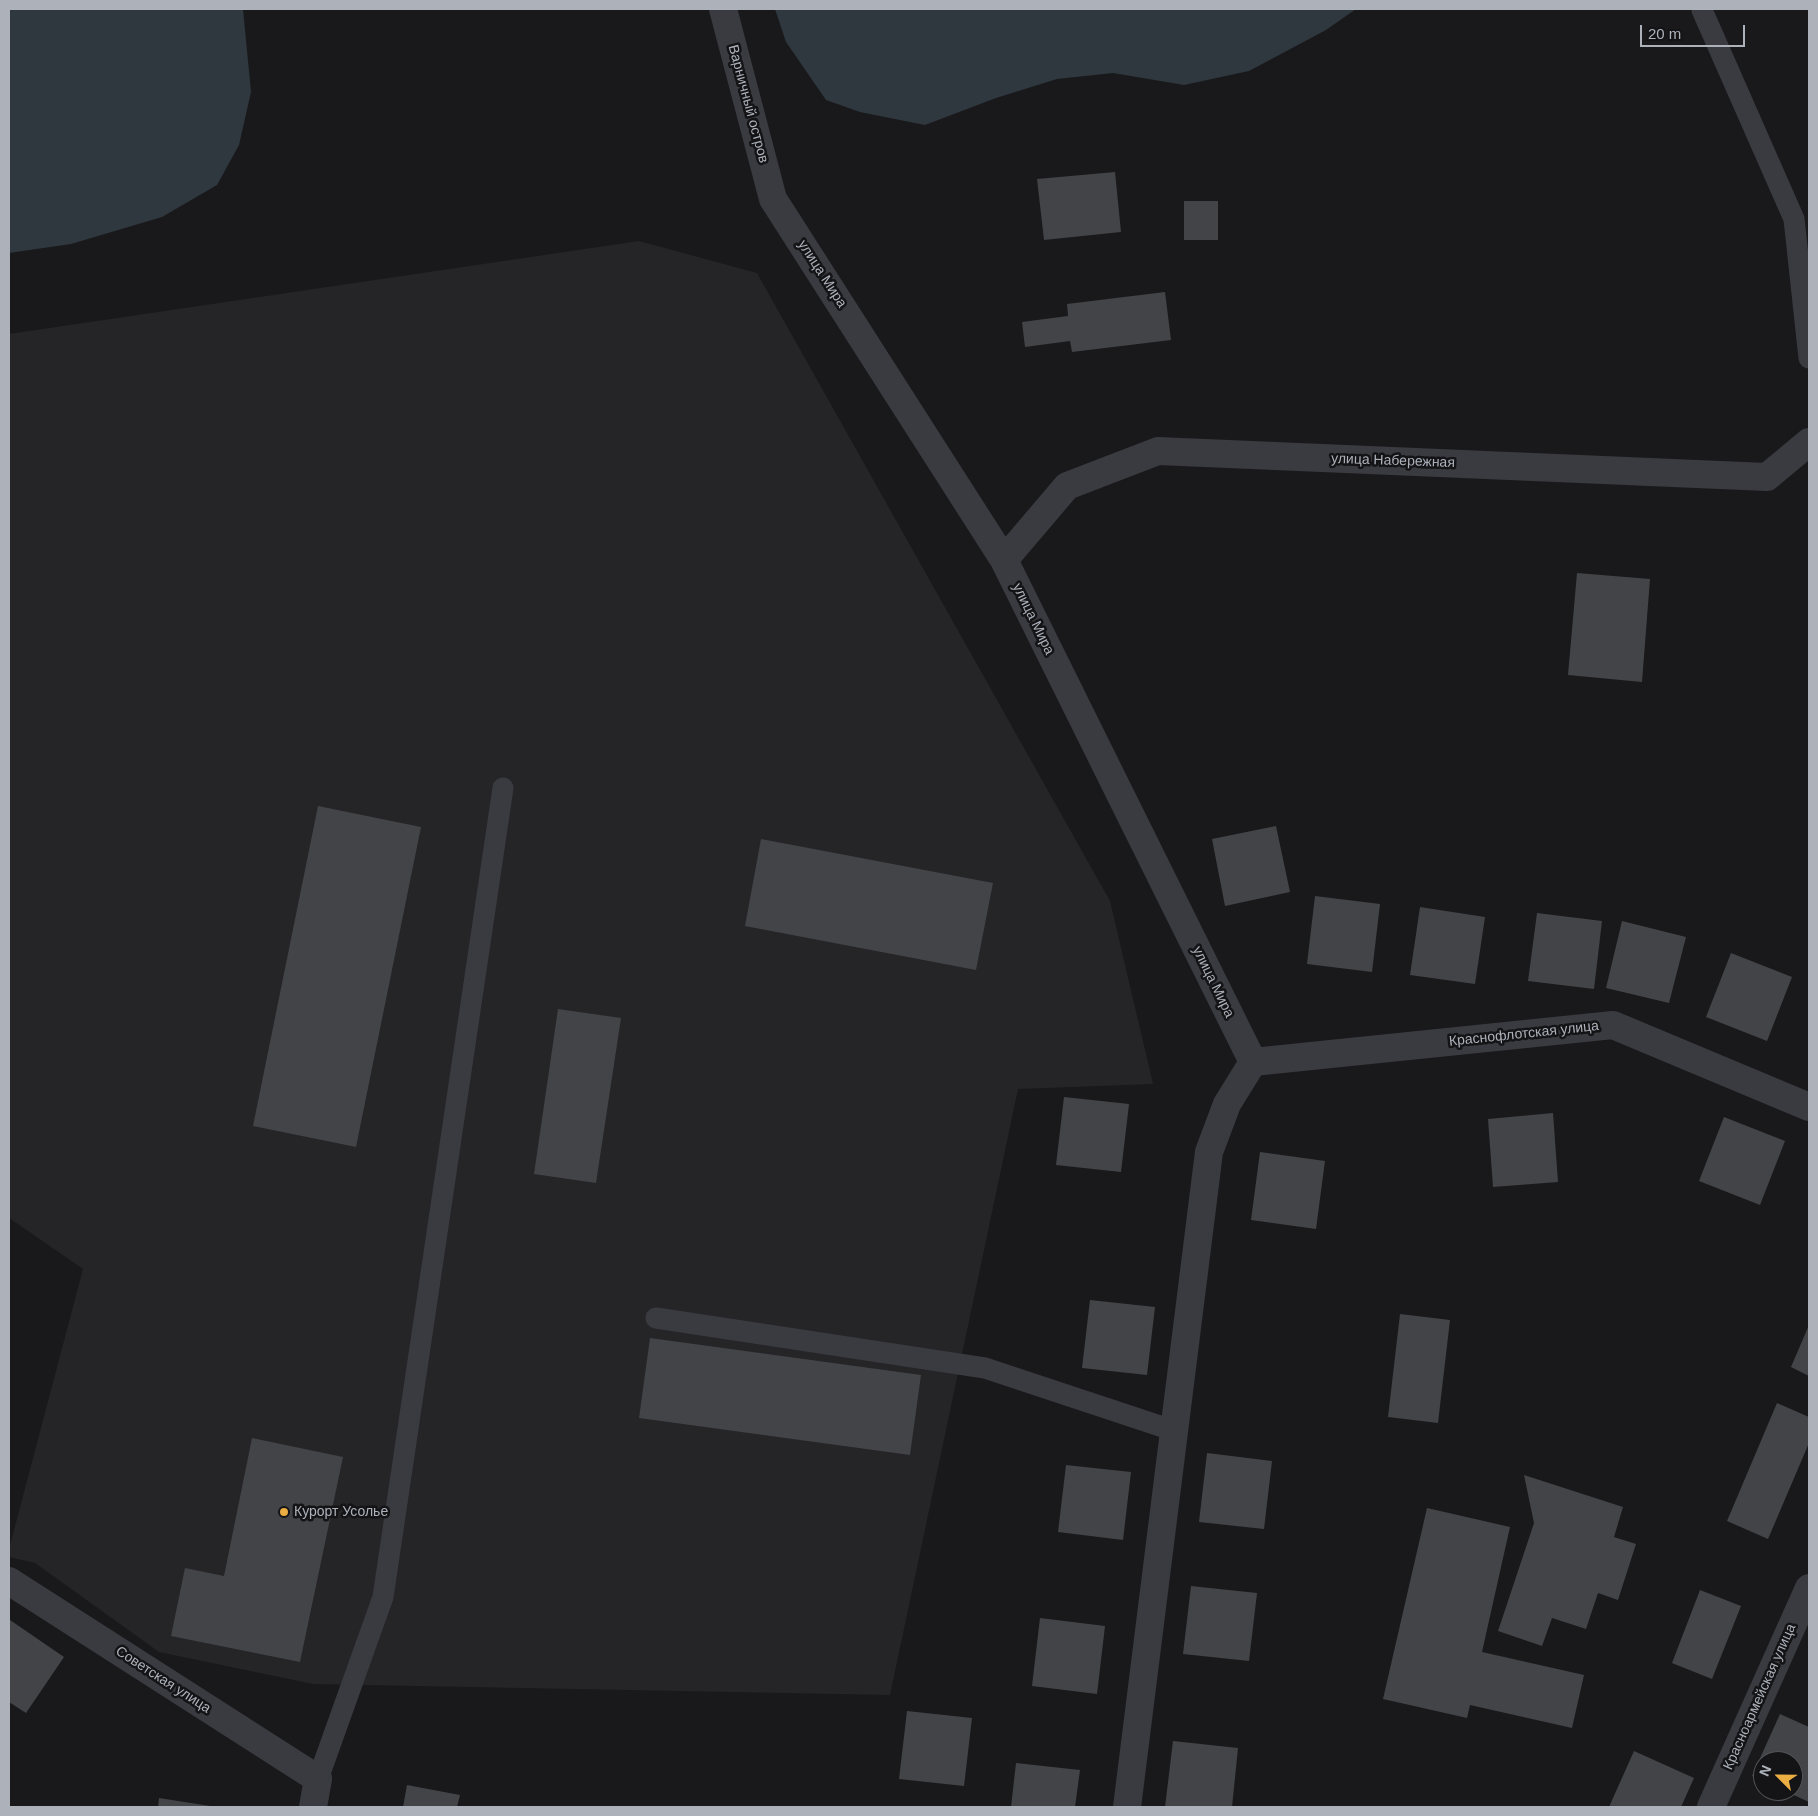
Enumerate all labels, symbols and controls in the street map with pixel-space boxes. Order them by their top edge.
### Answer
scale bar [1643,15,1748,47]
text: 20 m [1648,25,1681,42]
street label: Варничный остров [724,43,772,165]
street label: улица Мира [794,237,850,311]
street label: улица Набережная [1331,450,1455,472]
street label: улица Мира [1008,581,1058,657]
street label: улица Мира [1188,944,1238,1020]
street label: Краснофлотская улица [1448,1018,1600,1050]
place label: Курорт Усолье [294,1504,388,1520]
marker: Курорт Усолье [278,1506,290,1518]
street label: Красноармейская улица [1720,1621,1800,1773]
street label: Советская улица [112,1643,214,1717]
north arrow [1753,1751,1803,1801]
text: N [1756,1763,1774,1778]

